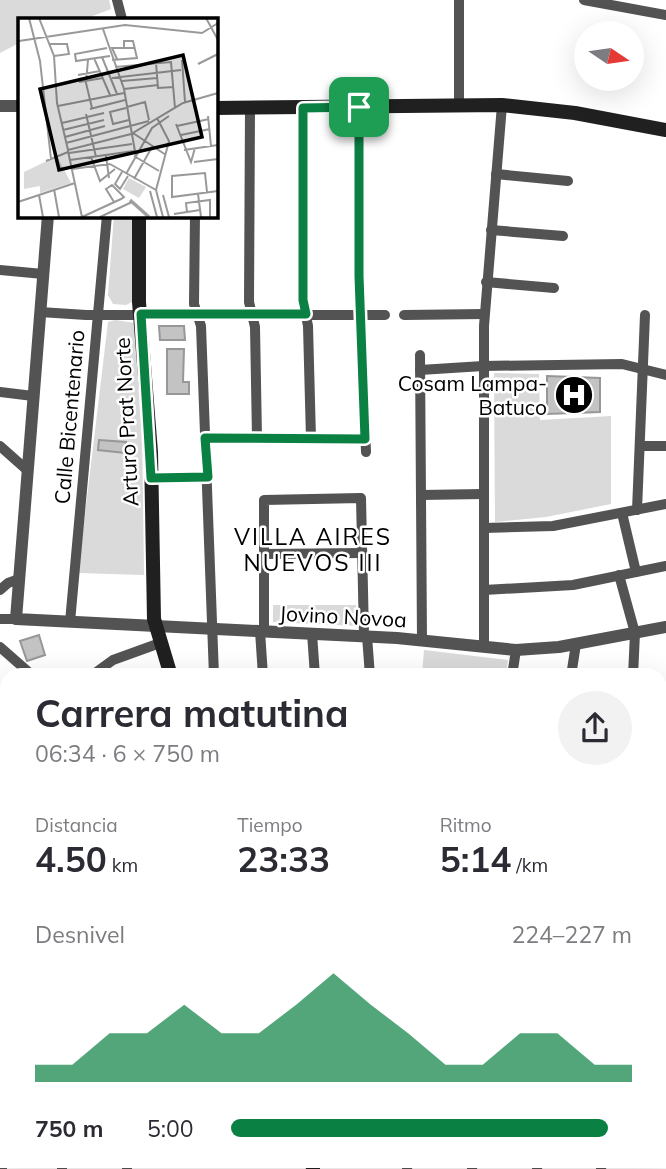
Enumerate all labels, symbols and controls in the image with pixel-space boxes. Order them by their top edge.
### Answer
inset map [18,18,217,217]
north arrow [574,21,644,91]
map controls [574,21,644,91]
pin [329,77,389,137]
icon: arrive [340,88,378,126]
street label: Calle Bicentenario [48,329,90,505]
street label: Arturo Prat Norte [109,337,143,507]
place label: Cosam Lampa- Batuco [398,370,547,420]
hospital icon: Cosam Lampa- Batuco [553,374,595,416]
district label: VILLA AIRES NUEVOS III [234,522,392,577]
street label: Jovino Novoa [279,600,407,632]
text: Carrera matutina [35,689,349,737]
button: share [558,691,632,765]
text: 06:34 · 6 × 750 m [35,739,220,768]
text: Distancia [35,813,118,837]
text: Tiempo [237,813,303,837]
text: Ritmo [440,813,492,837]
text: 4.50 [35,837,107,881]
text: 23:33 [237,837,330,881]
text: 5:14 [440,837,511,881]
text: km [107,853,138,877]
text: /km [511,853,548,877]
text: Desnivel [35,920,125,949]
text: 224–227 m [511,920,632,949]
text: 750 m [35,1114,103,1143]
text: 5:00 [147,1114,194,1143]

